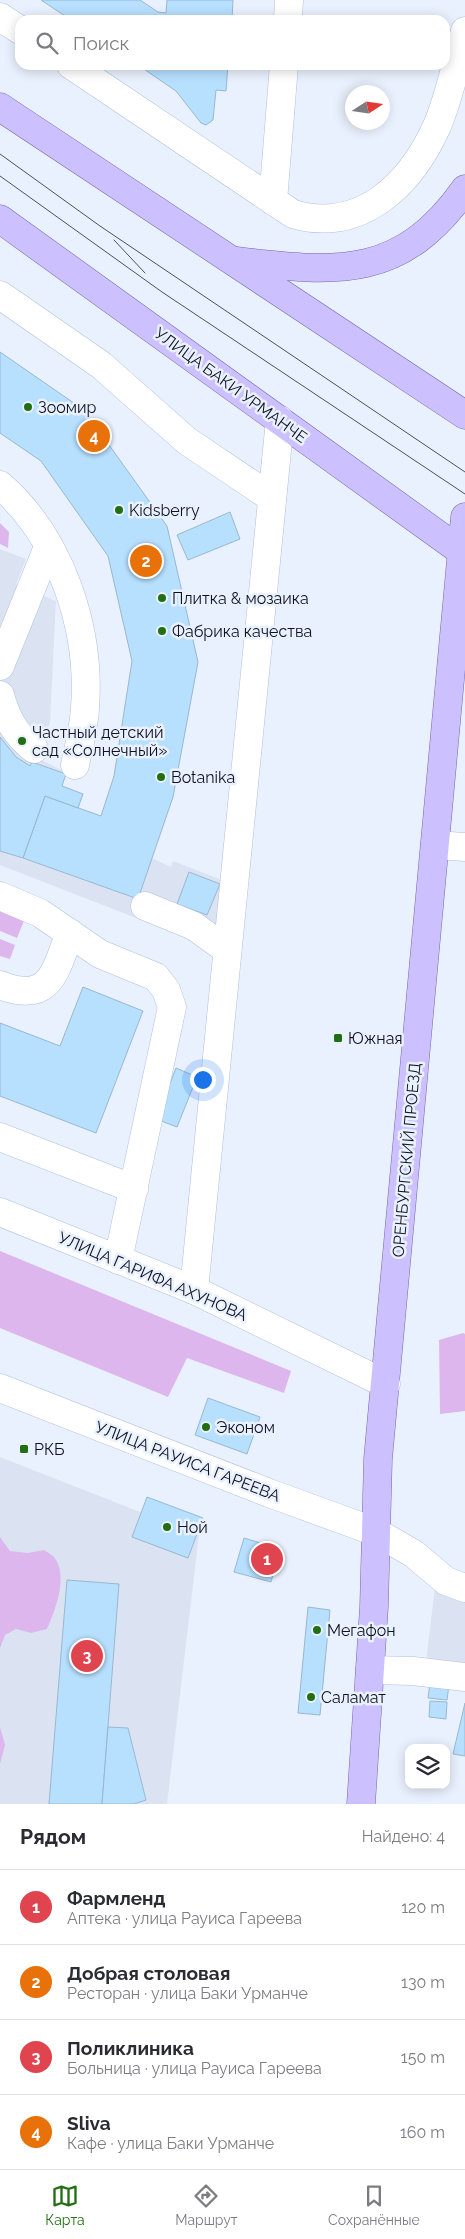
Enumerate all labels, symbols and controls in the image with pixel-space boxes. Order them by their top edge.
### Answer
search box [15,15,450,70]
icon: search [33,29,61,57]
text: Поиск [73,32,129,54]
north arrow [345,85,390,130]
street label: УЛИЦА БАКИ УРМАНЧЕ [151,324,311,447]
place label: Зоомир [38,398,96,417]
marker: Зоомир [22,401,34,413]
pin: 4 [78,417,110,455]
place label: Kidsberry [129,501,200,520]
marker: Kidsberry [113,504,125,516]
pin: 2 [130,542,162,580]
place label: Плитка & мозаика [172,589,309,608]
marker: Плитка & мозаика [156,592,168,604]
place label: Фабрика качества [172,622,312,641]
marker: Фабрика качества [156,625,168,637]
place label: Частный детский сад «Солнечный» [32,723,167,760]
marker: Частный детский сад «Солнечный» [16,735,28,747]
place label: Botanika [171,768,235,787]
marker: Botanika [155,771,167,783]
place label: Южная [348,1029,403,1048]
marker: Южная [332,1032,344,1044]
street label: ОРЕНБУРГСКИЙ ПРОЕЗД [389,1062,424,1258]
your location [190,1067,216,1093]
street label: УЛИЦА ГАРИФА АХУНОВА [56,1228,250,1325]
street label: УЛИЦА РАУИСА ГАРЕЕВА [93,1417,283,1506]
place label: Эконом [216,1418,275,1437]
marker: Эконом [200,1421,212,1433]
place label: РКБ [34,1440,65,1459]
marker: РКБ [18,1443,30,1455]
place label: Ной [177,1518,208,1537]
marker: Ной [161,1521,173,1533]
pin: 1 [251,1540,283,1578]
place label: Мегафон [327,1621,396,1640]
marker: Мегафон [311,1624,323,1636]
pin: 3 [71,1637,103,1675]
place label: Саламат [321,1688,386,1707]
marker: Саламат [305,1691,317,1703]
map controls [405,1744,450,1789]
button: layers [405,1744,450,1789]
text: Рядом [20,1824,86,1849]
text: Найдено: 4 [362,1827,445,1846]
text: Фармленд [67,1887,166,1909]
text: 1 [32,1898,40,1917]
text: 120 m [401,1898,445,1917]
text: Аптека · улица Рауиса Гареева [67,1909,302,1928]
text: Добрая столовая [67,1962,230,1984]
text: 2 [31,1973,41,1992]
text: 130 m [401,1973,445,1992]
text: Ресторан · улица Баки Урманче [67,1984,308,2003]
text: Поликлиника [67,2037,194,2059]
text: 3 [32,2048,40,2067]
text: 150 m [401,2048,445,2067]
text: Больница · улица Рауиса Гареева [67,2059,322,2078]
text: Sliva [67,2112,111,2134]
text: 4 [31,2123,41,2142]
text: 160 m [400,2123,445,2142]
text: Кафе · улица Баки Урманче [67,2134,274,2153]
tab: Карта [45,2182,85,2228]
tab: Маршрут [175,2182,238,2228]
tab: Сохранённые [328,2182,420,2228]

